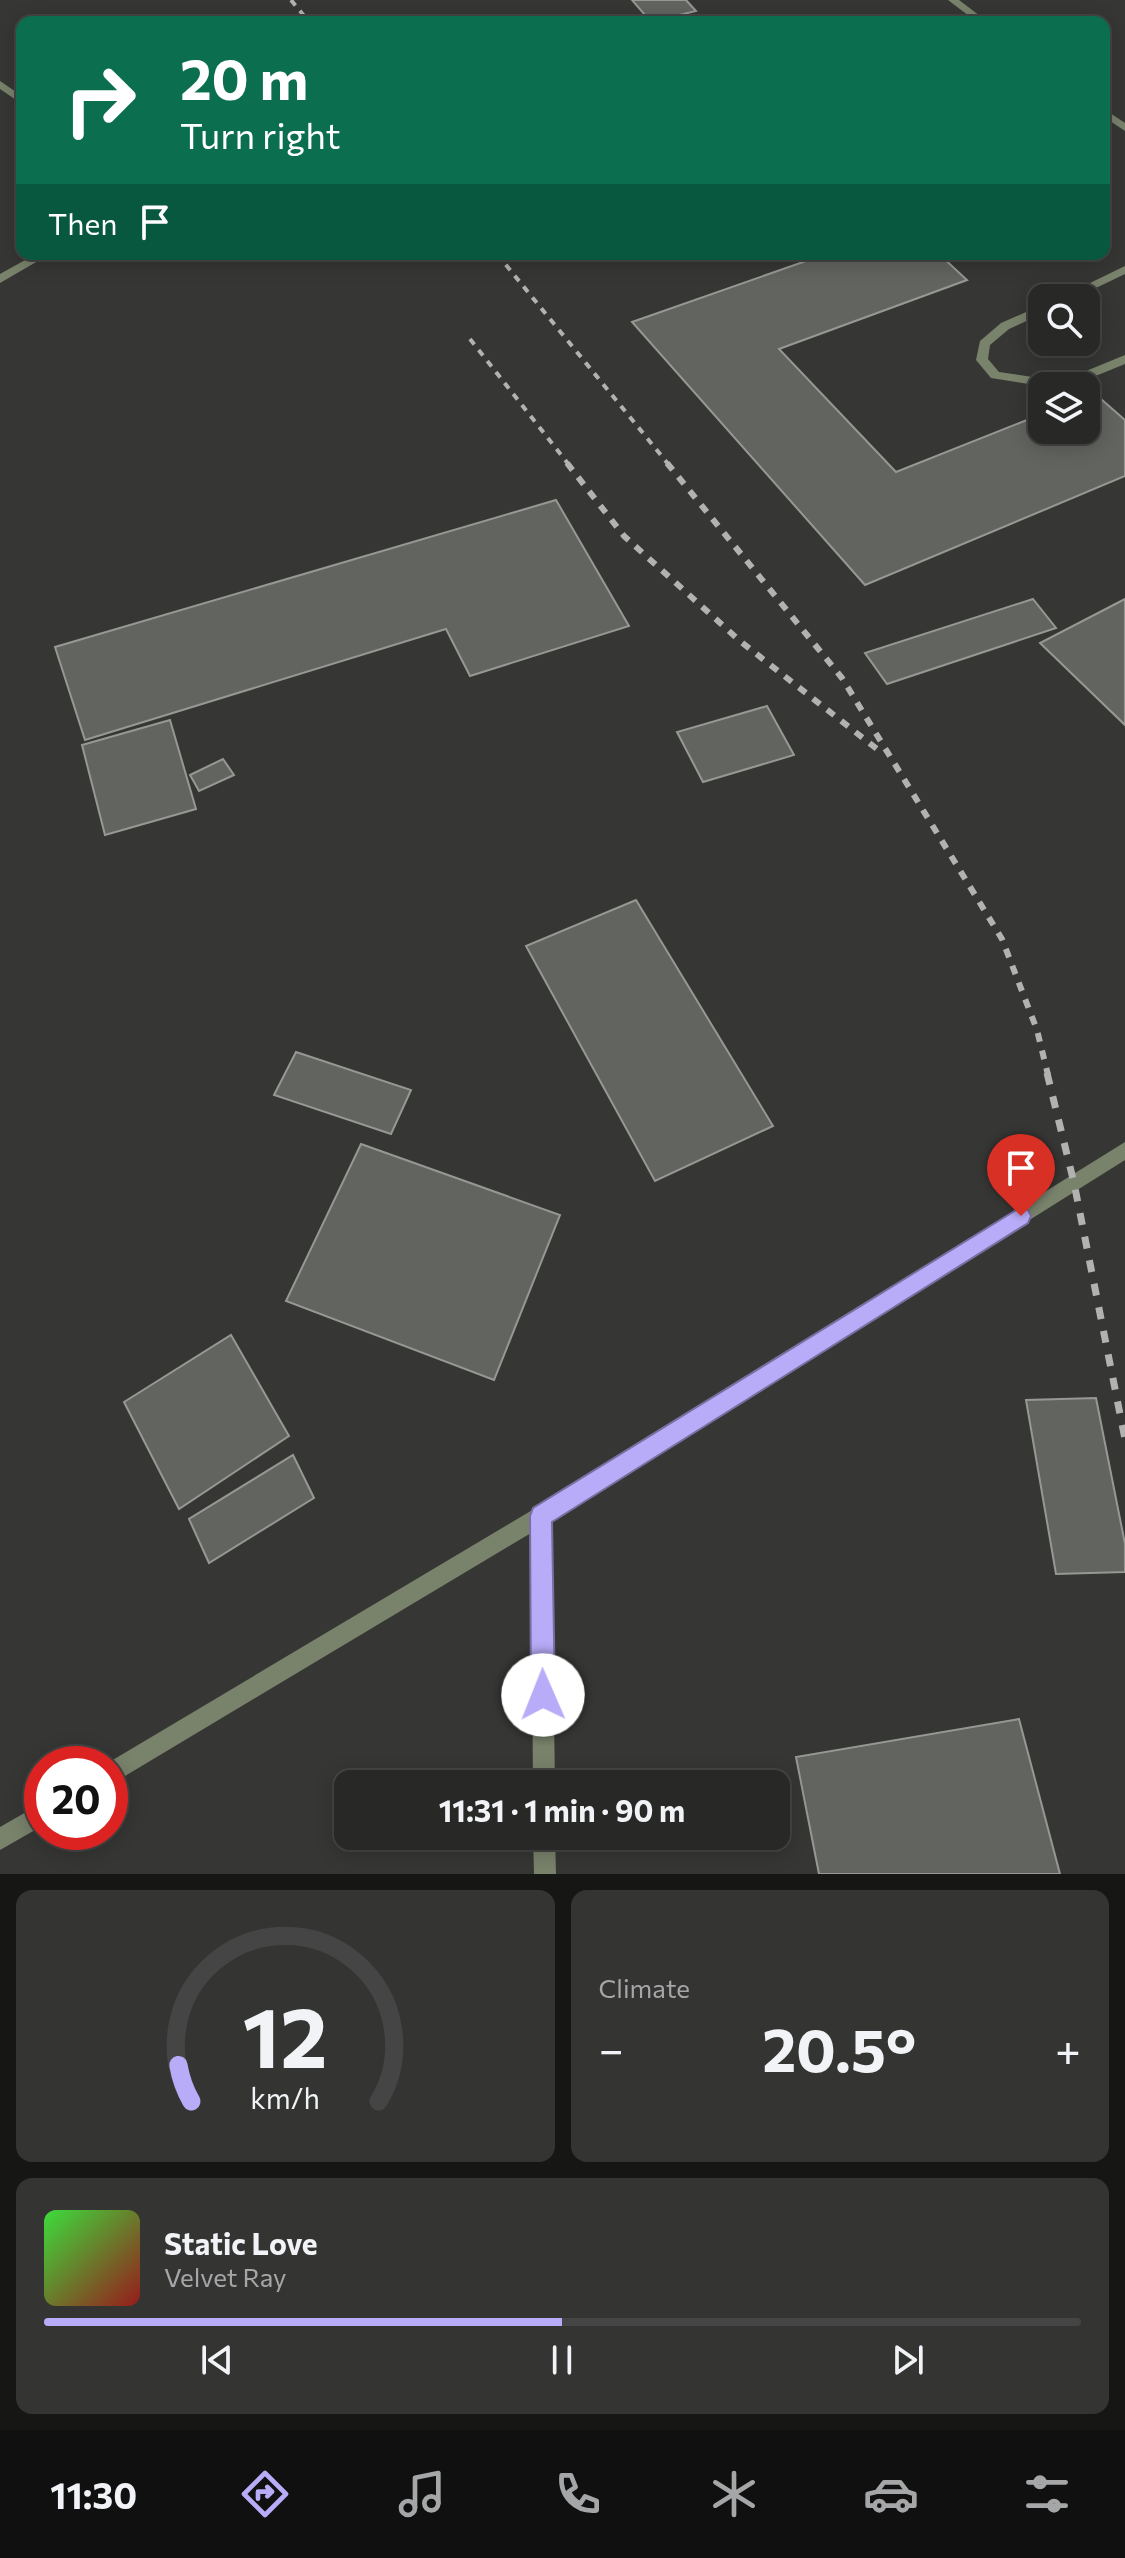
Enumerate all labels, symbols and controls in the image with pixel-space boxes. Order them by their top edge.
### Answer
text: 20 m [180,43,308,112]
icon: right [48,48,152,152]
text: Turn right [180,112,341,156]
icon: arrive [133,200,177,244]
text: Then [48,204,117,241]
map controls [1028,284,1100,444]
button: search [1028,284,1100,356]
button: layers [1028,372,1100,444]
pin [987,1134,1055,1216]
icon: arrive [999,1146,1043,1190]
position arrow [501,1653,585,1737]
speed limit sign: 20 [24,1746,128,1850]
text: 11:31 · 1 min · 90 m [439,1791,685,1828]
text: Climate [599,1972,690,2003]
text: 12 [243,1983,328,2085]
text: 20.5° [762,2011,916,2084]
text: − [599,2021,624,2075]
text: + [1055,2021,1081,2075]
text: km/h [250,2080,320,2115]
text: Static Love [164,2224,318,2261]
text: Velvet Ray [164,2261,287,2292]
icon: previous [195,2338,239,2382]
icon: pause [540,2338,584,2382]
icon: next [886,2338,930,2382]
icon: directions [237,2466,293,2522]
icon: music [394,2466,450,2522]
icon: phone [550,2466,606,2522]
icon: climate [706,2466,762,2522]
icon: car [863,2466,919,2522]
icon: filters [1019,2466,1075,2522]
text: 11:30 [50,2472,137,2516]

